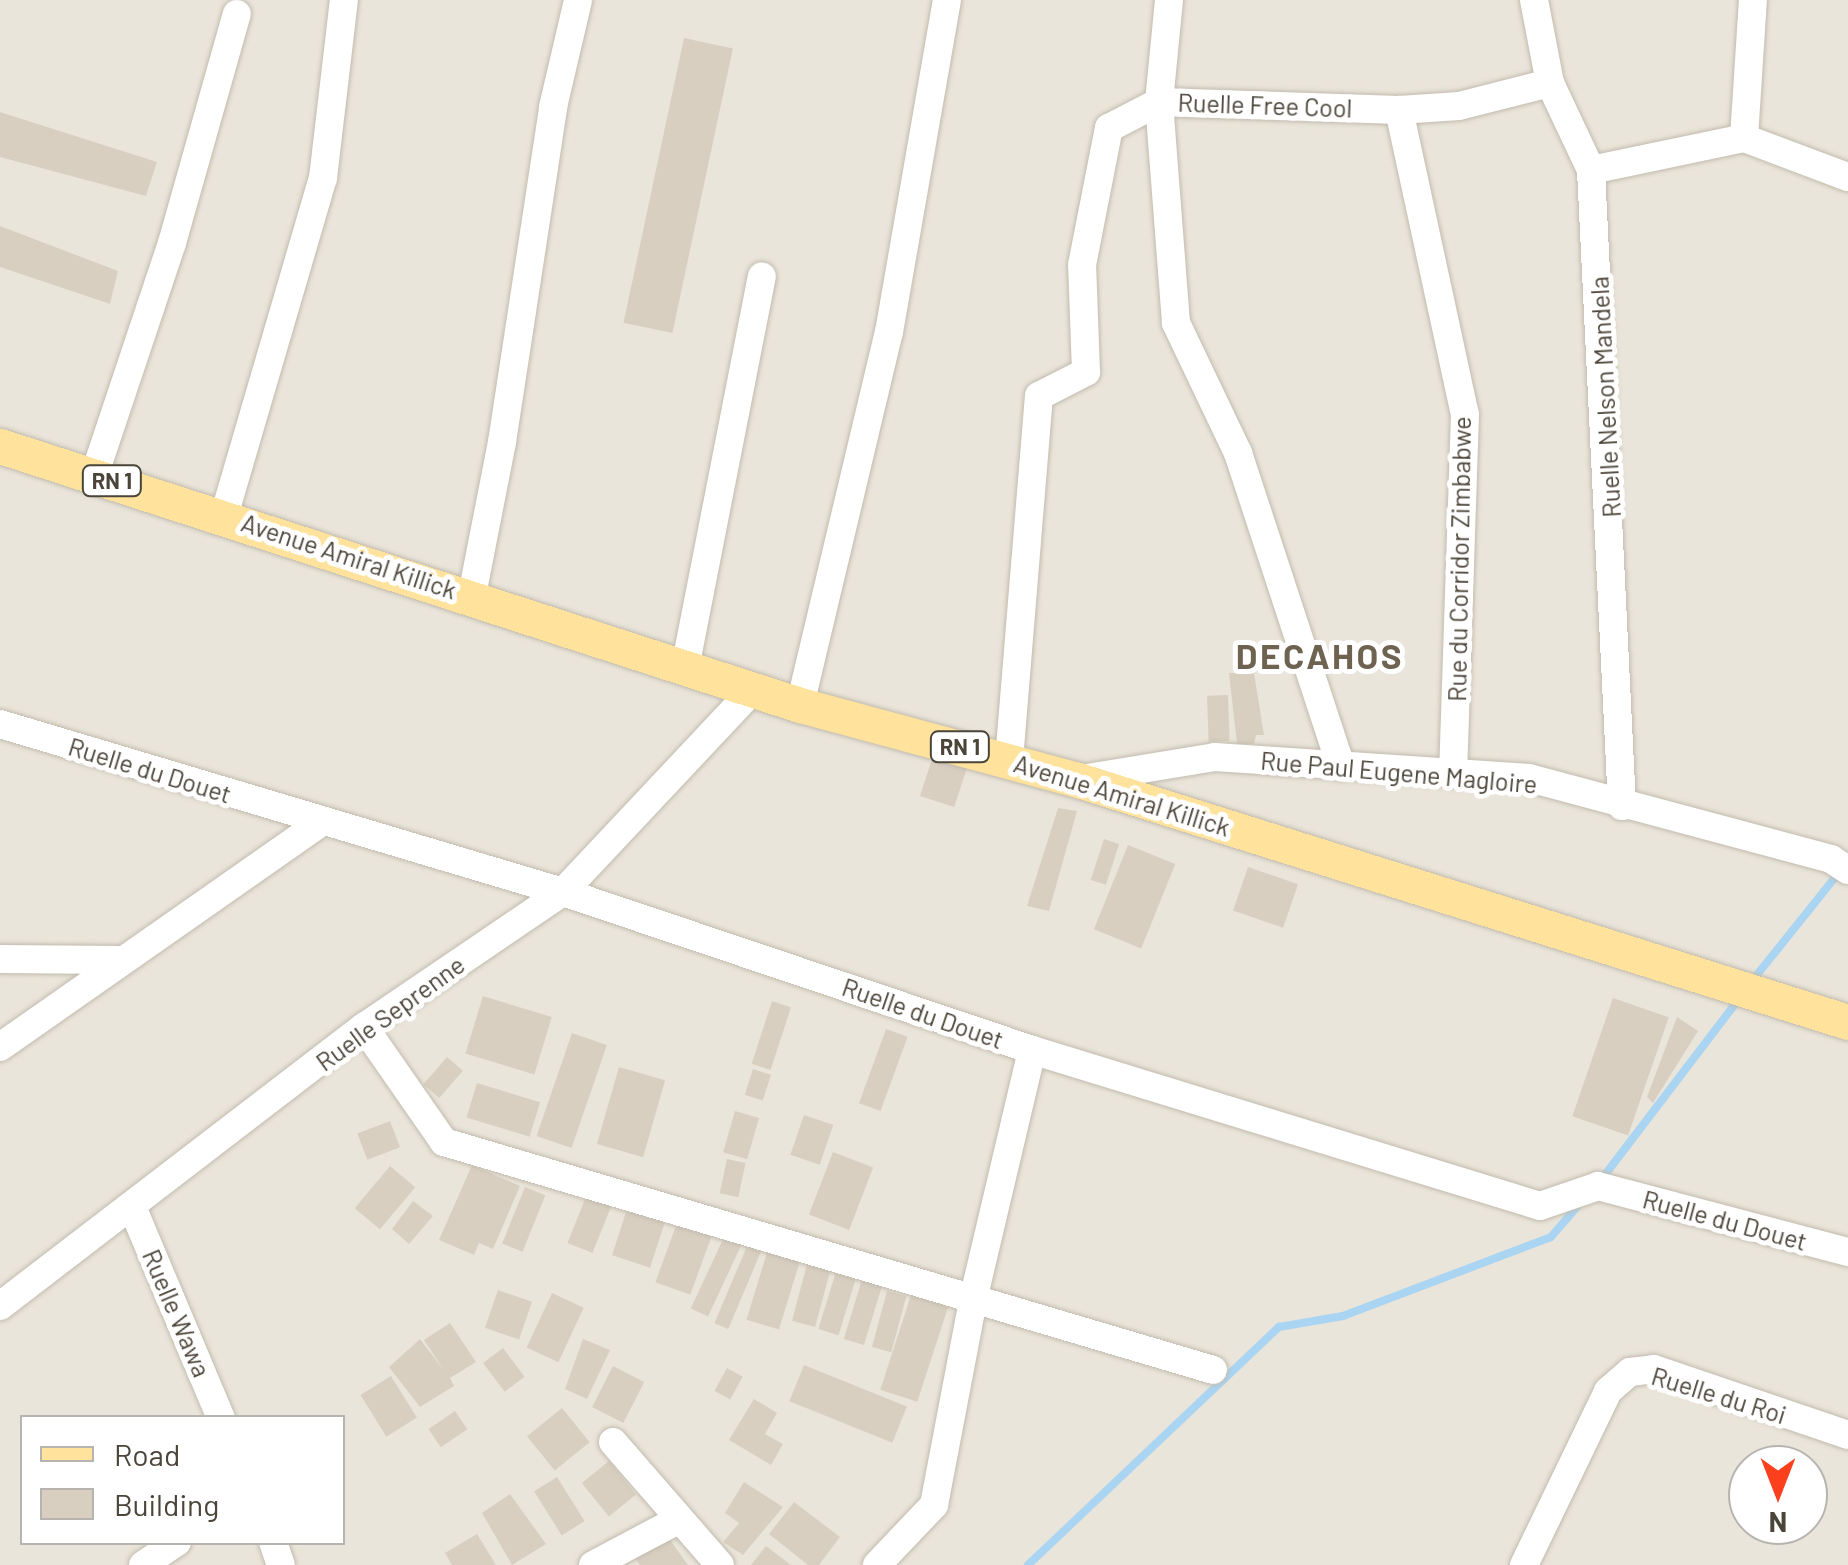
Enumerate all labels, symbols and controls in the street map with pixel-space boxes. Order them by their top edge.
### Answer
street label: Ruelle Free Cool [1177,87,1353,123]
street label: Ruelle Nelson Mandela [1584,276,1626,518]
street label: Rue du Corridor Zimbabwe [1442,416,1476,702]
road number: RN 1 [80,464,144,498]
street label: Avenue Amiral Killick [238,507,460,605]
district label: DECAHOS [1236,634,1404,676]
road number: RN 1 [928,730,992,764]
street label: Ruelle du Douet [65,731,235,809]
street label: Rue Paul Eugene Magloire [1259,745,1539,799]
street label: Avenue Amiral Killick [1010,748,1234,842]
street label: Ruelle Seprenne [310,949,470,1077]
street label: Ruelle du Douet [838,971,1008,1055]
street label: Ruelle du Douet [1640,1184,1810,1256]
street label: Ruelle Wawa [137,1245,217,1381]
street label: Ruelle du Roi [1648,1360,1790,1430]
legend [20,1415,345,1545]
text: Road [114,1436,180,1472]
north arrow [1728,1445,1828,1545]
text: Building [114,1486,219,1522]
text: N [1769,1506,1787,1540]

